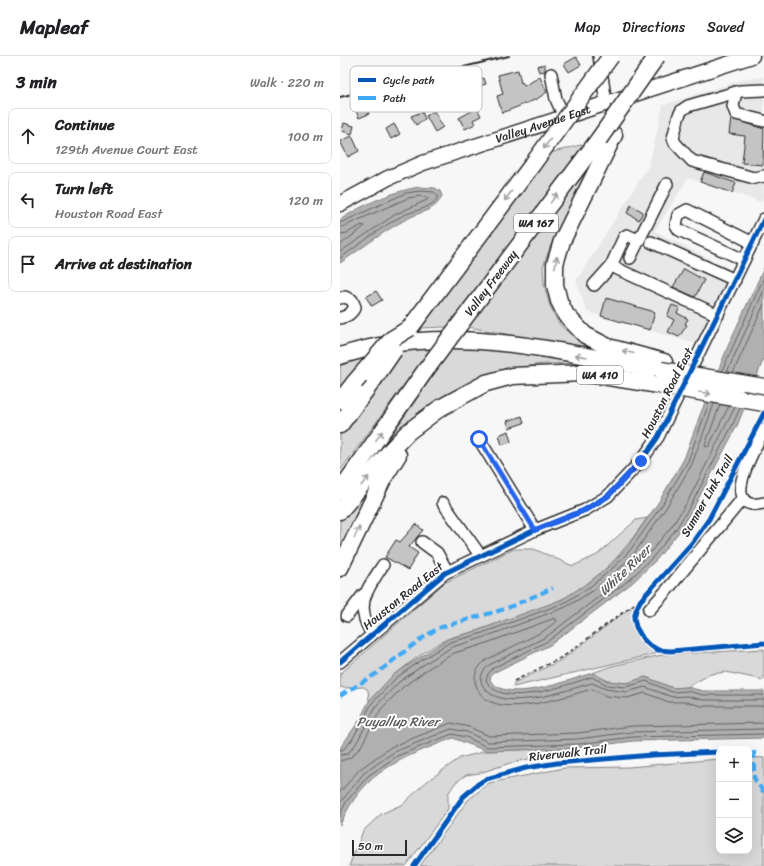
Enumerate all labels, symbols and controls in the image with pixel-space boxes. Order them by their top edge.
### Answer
text: Mapleaf [20,11,88,44]
text: Map [574,15,600,40]
text: Directions [622,15,685,40]
text: Saved [707,15,744,40]
legend [350,66,482,112]
text: 3 min [16,67,57,97]
text: Walk · 220 m [250,71,324,94]
text: Cycle path [383,71,435,90]
text: Path [383,89,406,108]
street label: Valley Avenue East [493,98,594,150]
text: Continue [55,112,115,138]
icon: ahead [17,125,39,147]
text: 100 m [288,125,323,148]
text: 129th Avenue Court East [55,138,198,161]
one-way arrow [542,138,551,149]
text: Turn left [55,176,113,202]
icon: left [17,189,39,211]
text: 120 m [288,189,323,212]
one-way arrow [504,190,512,201]
one-way arrow [550,192,558,203]
text: Houston Road East [55,202,163,225]
road number: WA 167 [514,214,558,232]
street label: Valley Freeway [459,244,524,321]
text: Arrive at destination [55,251,192,277]
icon: arrive [17,253,39,275]
one-way arrow [552,256,560,269]
street label: Houston Road East [635,343,700,442]
one-way arrow [622,347,635,355]
one-way arrow [575,352,588,360]
road number: WA 410 [577,366,623,384]
one-way arrow [698,389,711,397]
route start [470,430,488,448]
one-way arrow [375,431,383,442]
street label: Sumner Link Trail [674,450,740,541]
route end [632,452,650,470]
one-way arrow [361,475,369,486]
one-way arrow [354,527,361,539]
water label: White River [593,537,659,601]
street label: Houston Road East [358,555,449,636]
water label: Puyallup River [357,710,442,733]
street label: Riverwalk Trail [528,738,609,768]
map controls [716,746,752,854]
button: + [716,746,752,782]
button: − [716,782,752,818]
button: layers [716,818,752,854]
text: 50 m [358,837,383,856]
scale bar [352,838,407,857]

